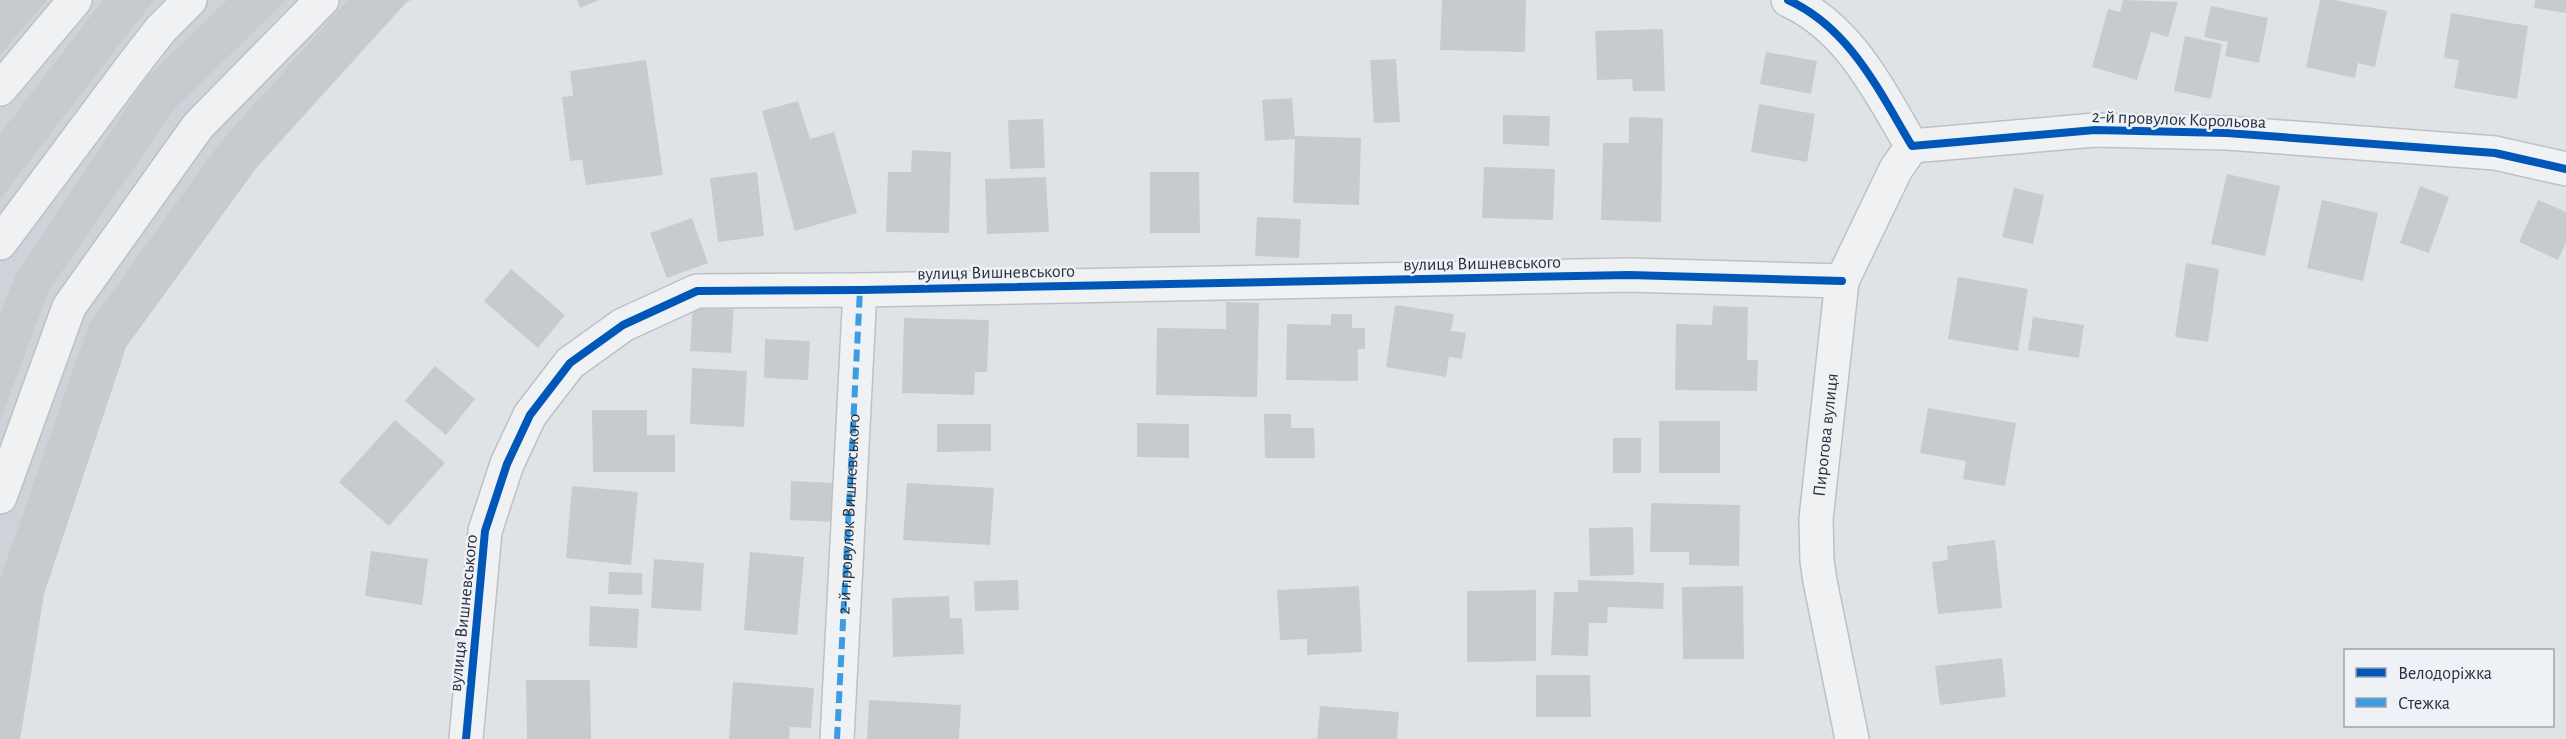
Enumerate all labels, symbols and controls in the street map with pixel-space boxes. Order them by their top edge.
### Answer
street label: 2-й провулок Корольова [2091,108,2266,132]
street label: вулиця Вишневського [1403,254,1561,274]
street label: вулиця Вишневського [917,263,1075,283]
street label: Пирогова вулиця [1810,372,1842,498]
street label: 2-й провулок Вишневського [835,413,864,615]
street label: вулиця Вишневського [447,534,481,693]
legend [2344,649,2554,727]
text: Велодоріжка [2398,665,2492,683]
text: Стежка [2398,695,2450,713]

